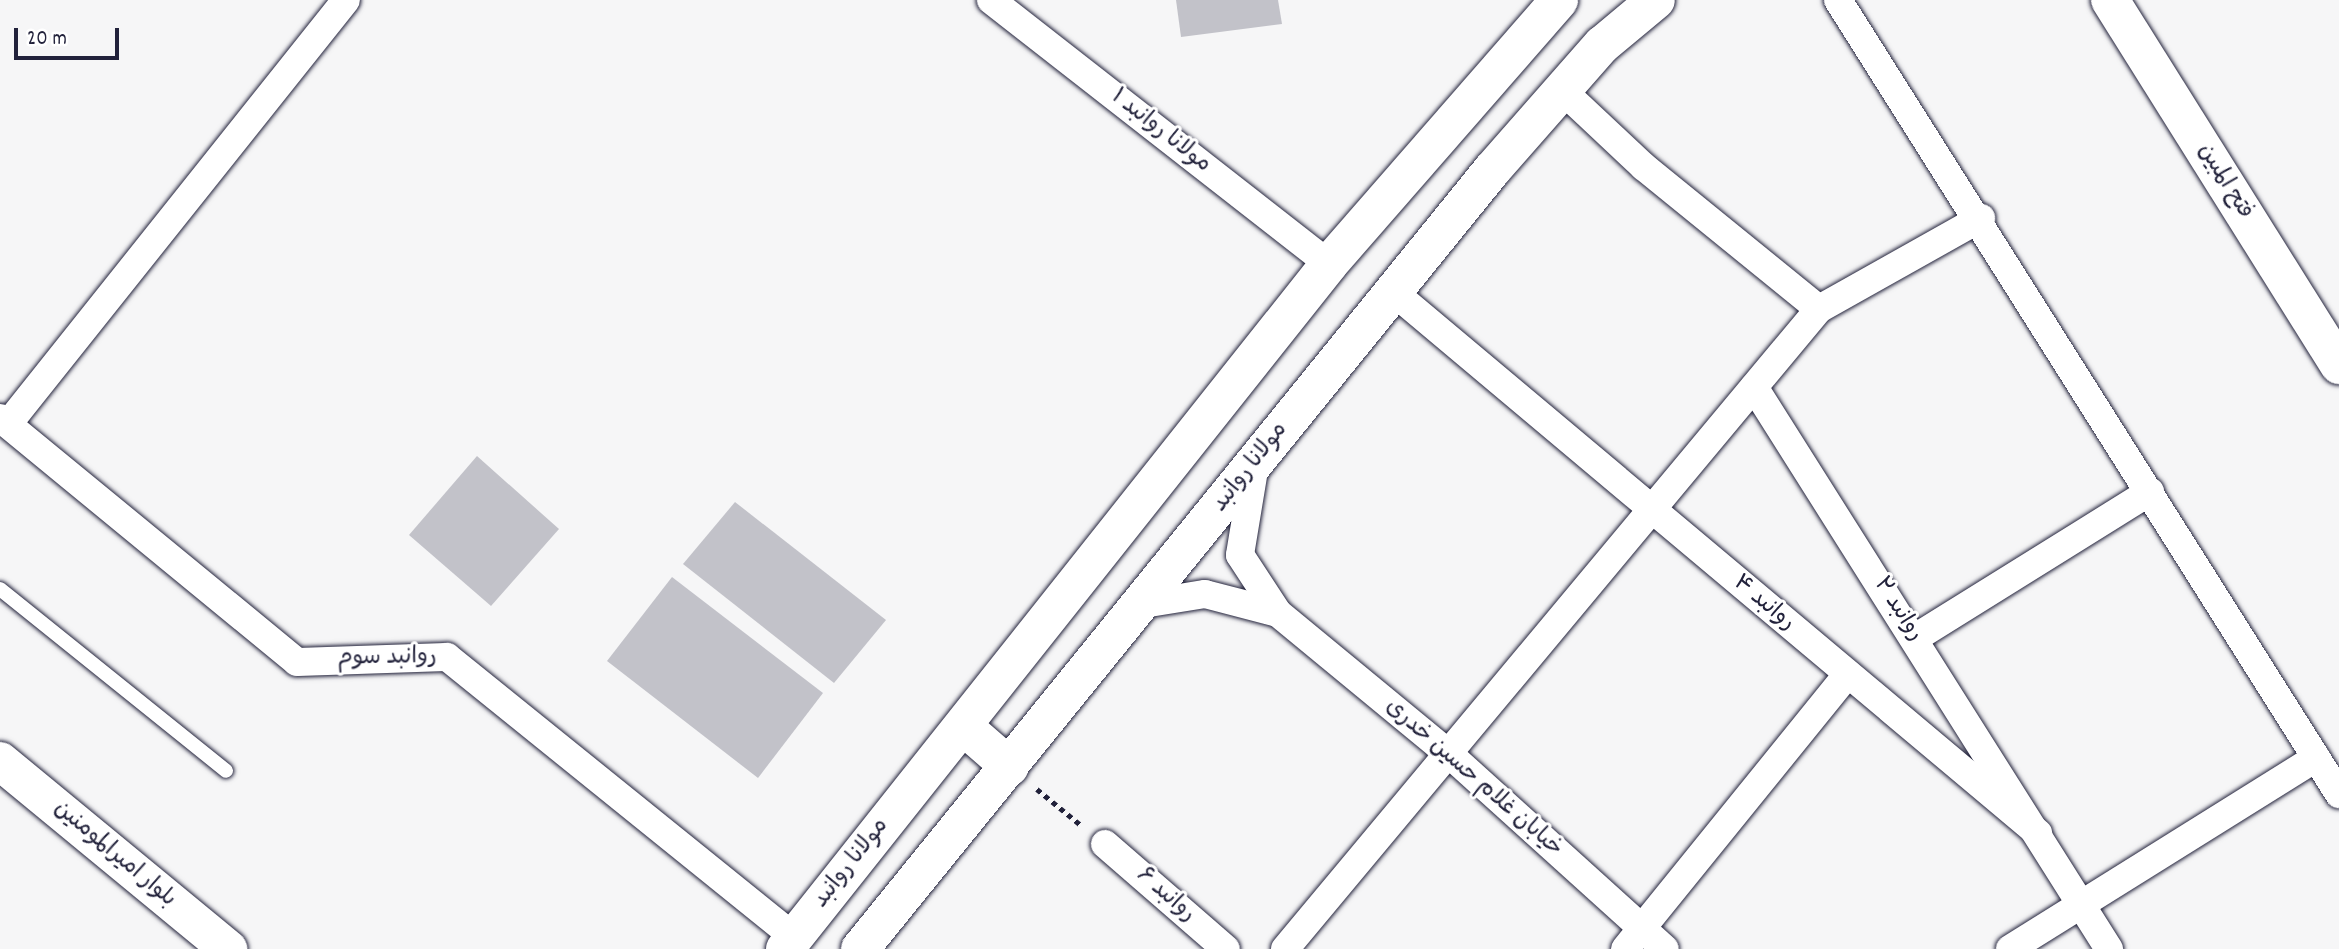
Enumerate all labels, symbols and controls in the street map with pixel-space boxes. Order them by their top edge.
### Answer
scale bar [18,14,122,58]
text: 20 m [27,25,67,55]
street label: مولانا روانبد ۱ [1104,84,1216,180]
street label: فتح المبین [2190,139,2258,225]
street label: مولانا روانبد [1207,418,1295,518]
street label: روانبد ۴ [1726,570,1800,638]
street label: روانبد ۲ [1866,573,1928,647]
street label: روانبد سوم [337,644,437,674]
street label: خیابان غلام حسین خدری [1378,694,1568,864]
street label: بلوار امیرالمومنین [47,796,181,914]
street label: مولانا روانبد [808,814,896,914]
street label: روانبد ۶ [1130,863,1200,929]

